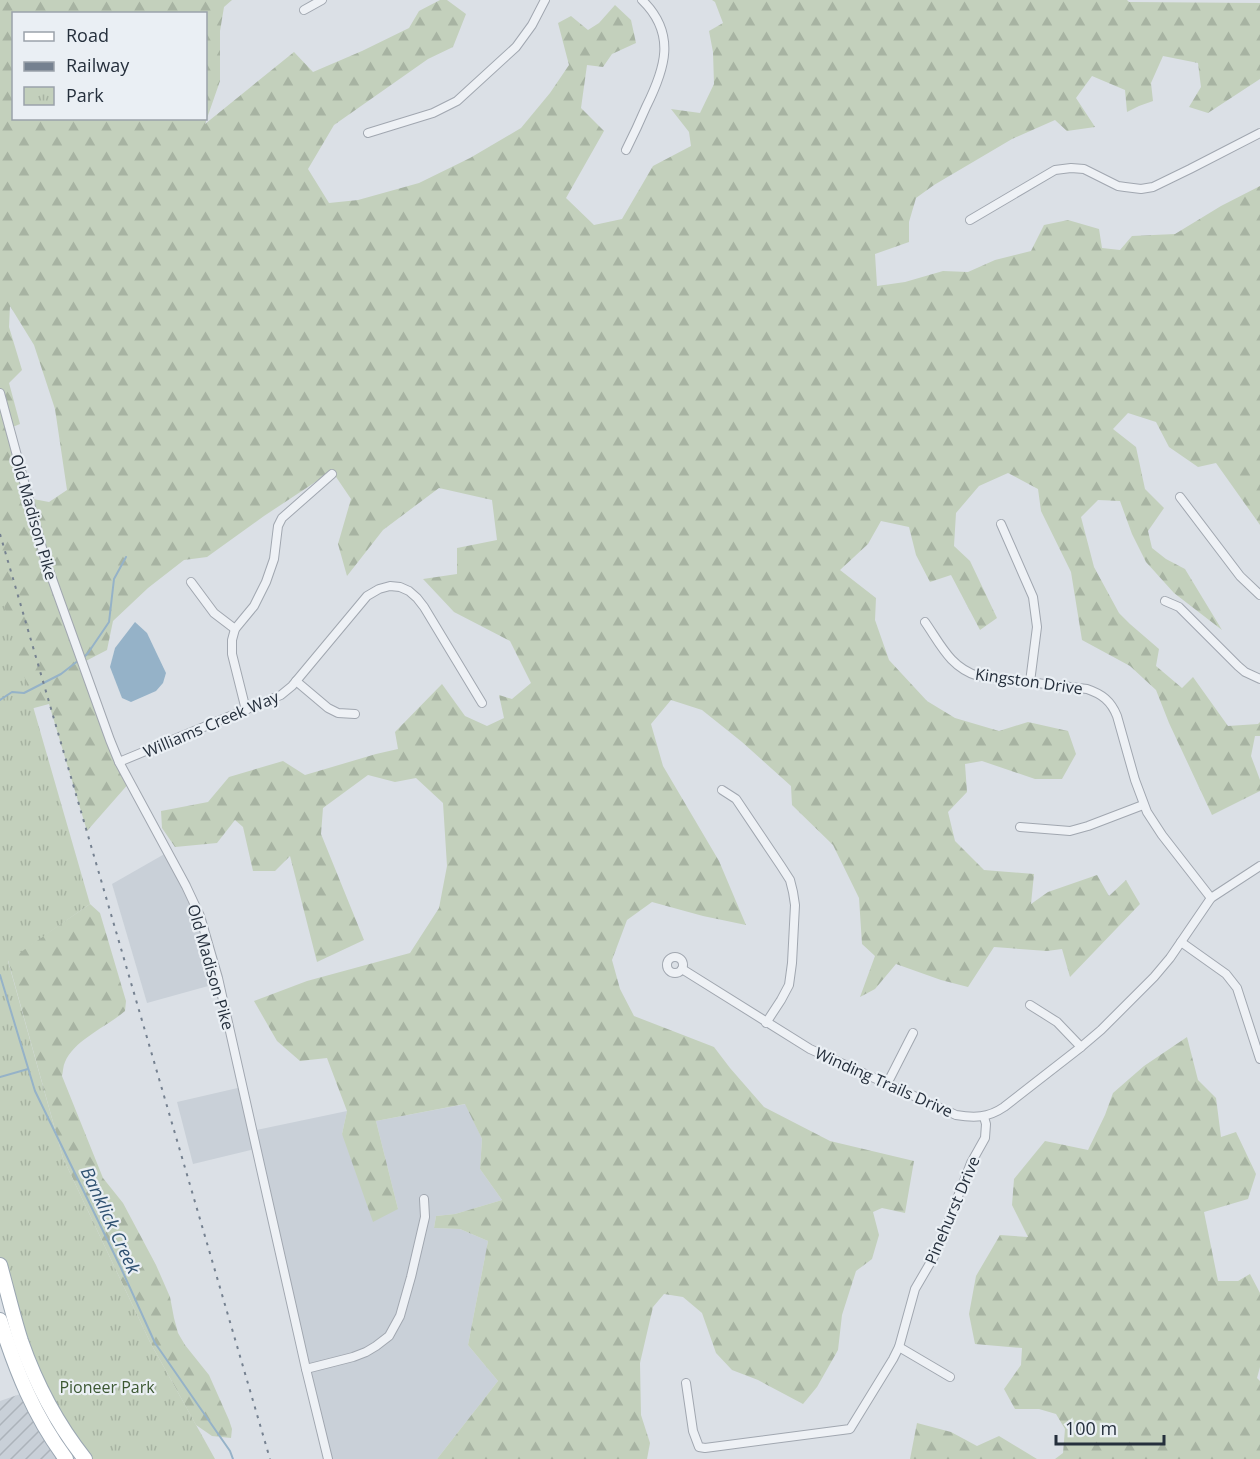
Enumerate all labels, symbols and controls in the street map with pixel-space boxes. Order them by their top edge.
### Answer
legend [12,12,207,120]
text: Road [66,23,109,47]
text: Railway [66,53,130,77]
text: Park [66,83,104,107]
street label: Old Madison Pike [6,452,62,582]
street label: Kingston Drive [974,663,1084,699]
street label: Williams Creek Way [140,685,283,763]
street label: Old Madison Pike [183,902,239,1032]
street label: Winding Trails Drive [812,1042,956,1122]
street label: Pinehurst Drive [919,1153,985,1267]
water label: Banklick Creek [76,1163,147,1278]
park label: Pioneer Park [59,1376,155,1398]
scale bar [1056,1408,1164,1446]
text: 100 m [1065,1416,1117,1440]

